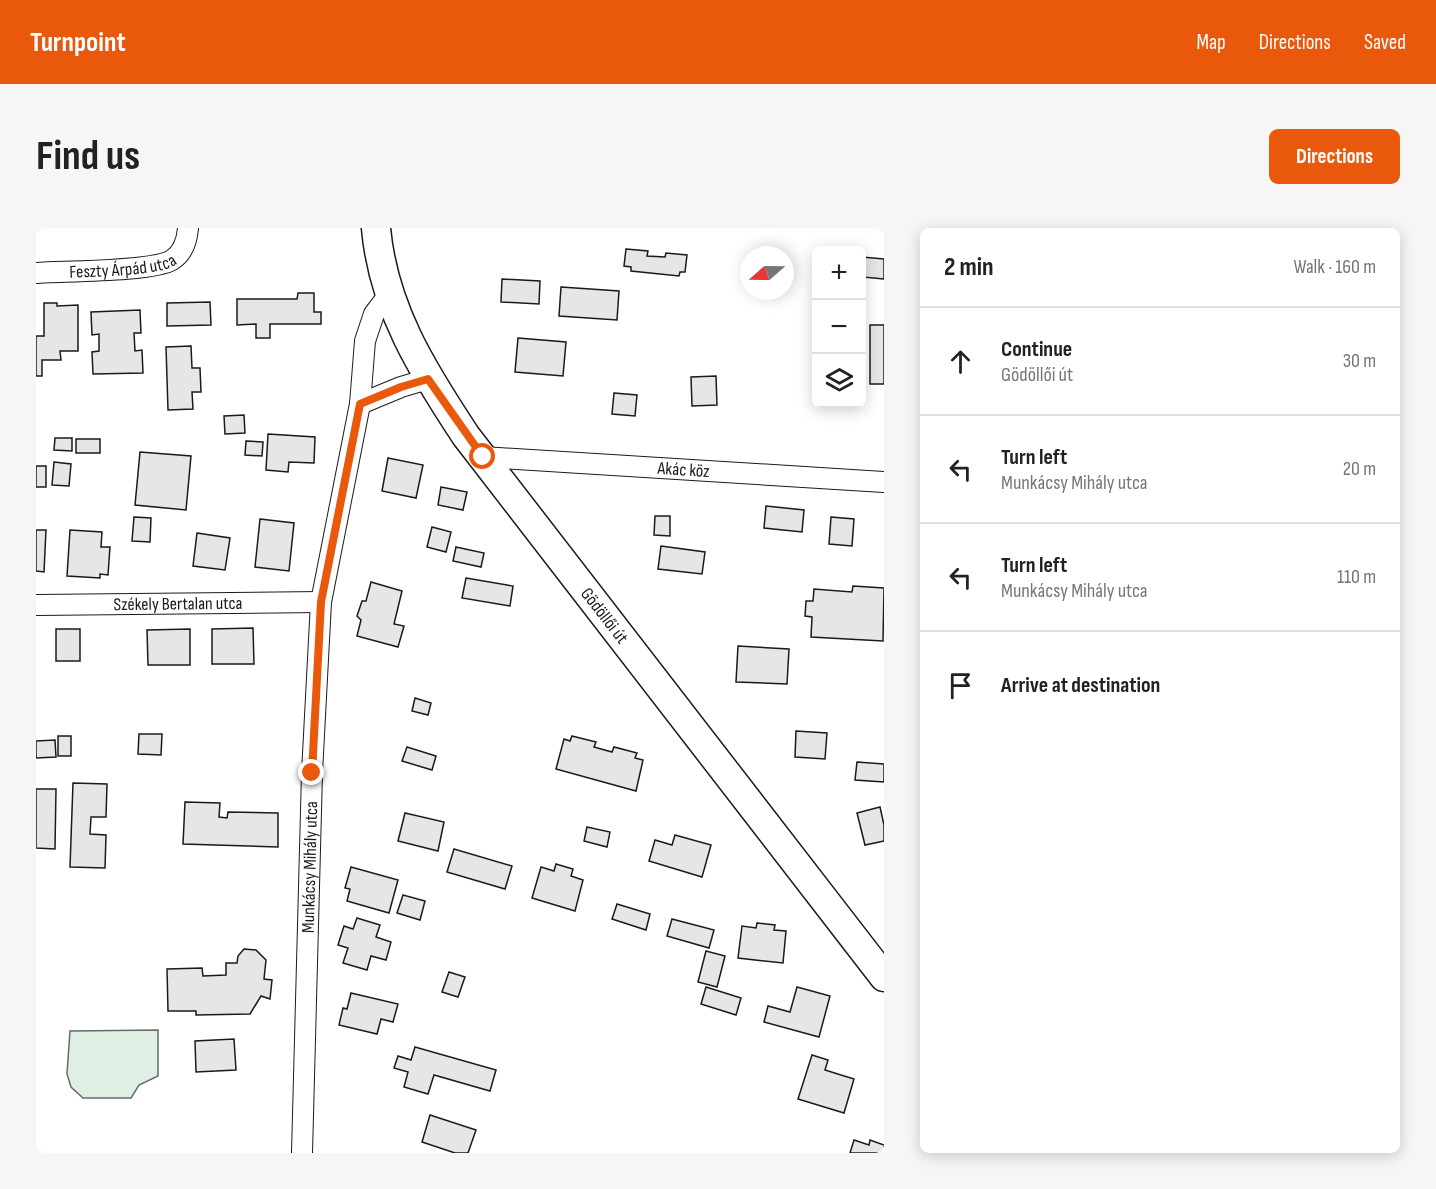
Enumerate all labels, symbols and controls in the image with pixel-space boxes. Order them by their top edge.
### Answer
text: Turnpoint [30,26,126,59]
text: Map [1196,30,1226,55]
text: Directions [1259,30,1331,55]
text: Saved [1364,30,1406,55]
button: Directions [1269,129,1400,184]
text: Find us [36,131,140,182]
north arrow [740,246,794,300]
map controls [812,246,866,408]
button: + [812,246,866,300]
street label: Feszty Árpád utca [69,249,180,282]
text: 2 min [944,252,994,283]
text: Walk · 160 m [1293,255,1376,279]
button: − [812,300,866,354]
text: Continue [1001,336,1072,363]
icon: ahead [944,345,977,378]
text: 30 m [1343,349,1376,373]
button: layers [812,354,866,408]
text: Gödöllői út [1001,363,1073,387]
route start [469,443,495,469]
text: Turn left [1001,444,1067,471]
icon: left [944,453,977,486]
street label: Akác köz [656,457,711,482]
text: 20 m [1343,457,1376,481]
text: Munkácsy Mihály utca [1001,471,1147,495]
text: Turn left [1001,552,1067,579]
icon: left [944,561,977,594]
text: 110 m [1337,565,1376,589]
text: Munkácsy Mihály utca [1001,579,1147,603]
street label: Gödöllői út [576,583,633,648]
street label: Székely Bertalan utca [113,592,243,615]
icon: arrive [944,669,977,702]
text: Arrive at destination [1001,672,1160,699]
route end [298,759,324,785]
street label: Munkácsy Mihály utca [297,801,322,933]

